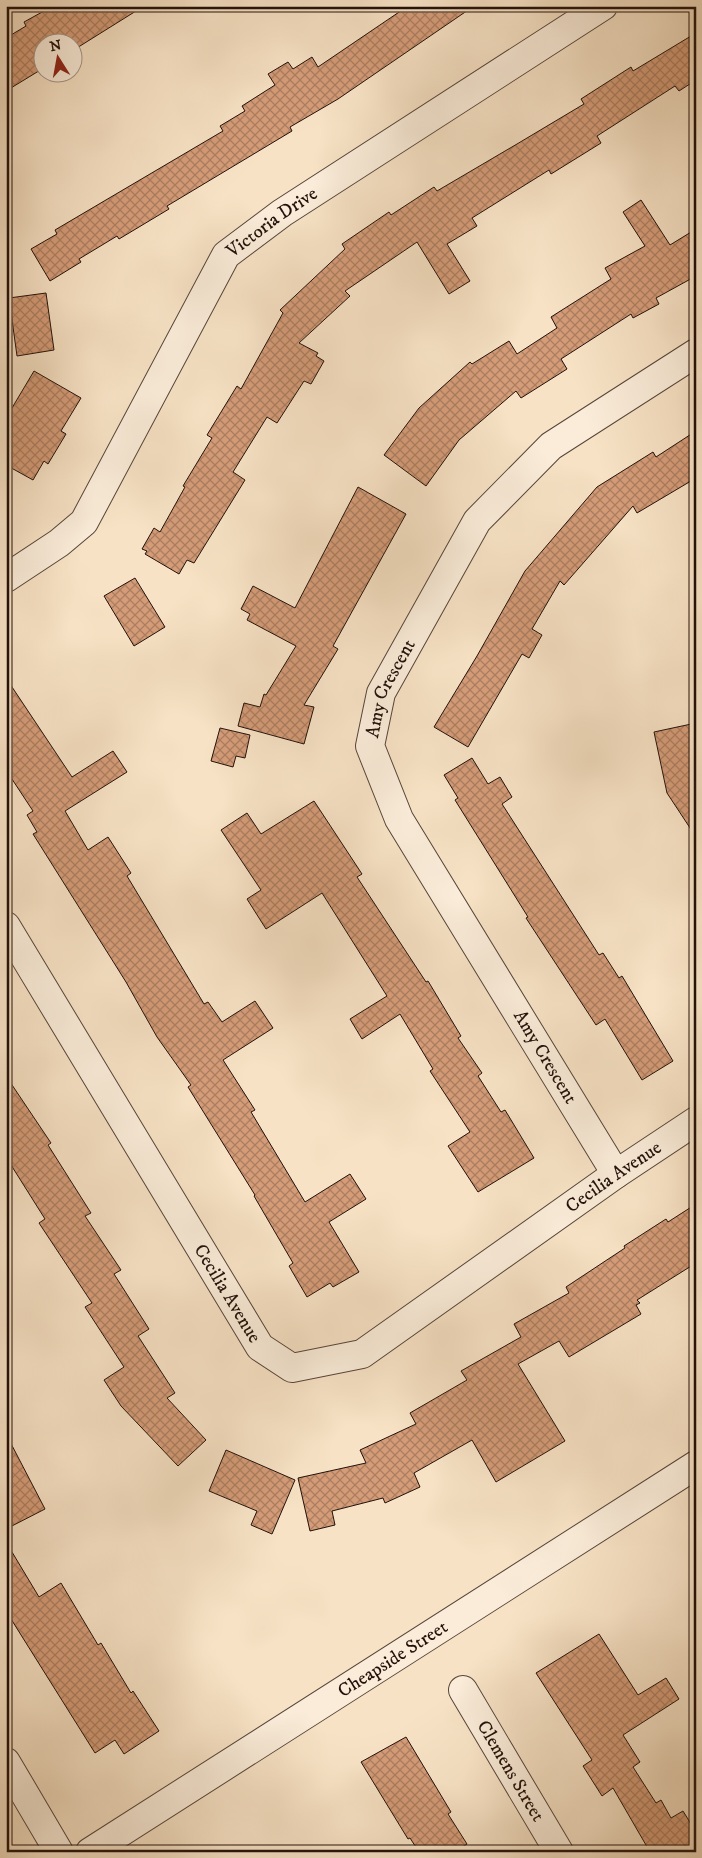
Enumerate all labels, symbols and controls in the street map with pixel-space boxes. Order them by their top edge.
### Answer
north arrow [32,32,82,82]
text: N [48,36,64,56]
street label: Victoria Drive [221,182,322,263]
street label: Amy Crescent [361,635,420,740]
street label: Amy Crescent [508,1006,582,1108]
street label: Cecilia Avenue [561,1136,666,1218]
street label: Cecilia Avenue [189,1240,266,1347]
street label: Cheapside Street [333,1615,452,1702]
street label: Clemens Street [472,1716,550,1826]

